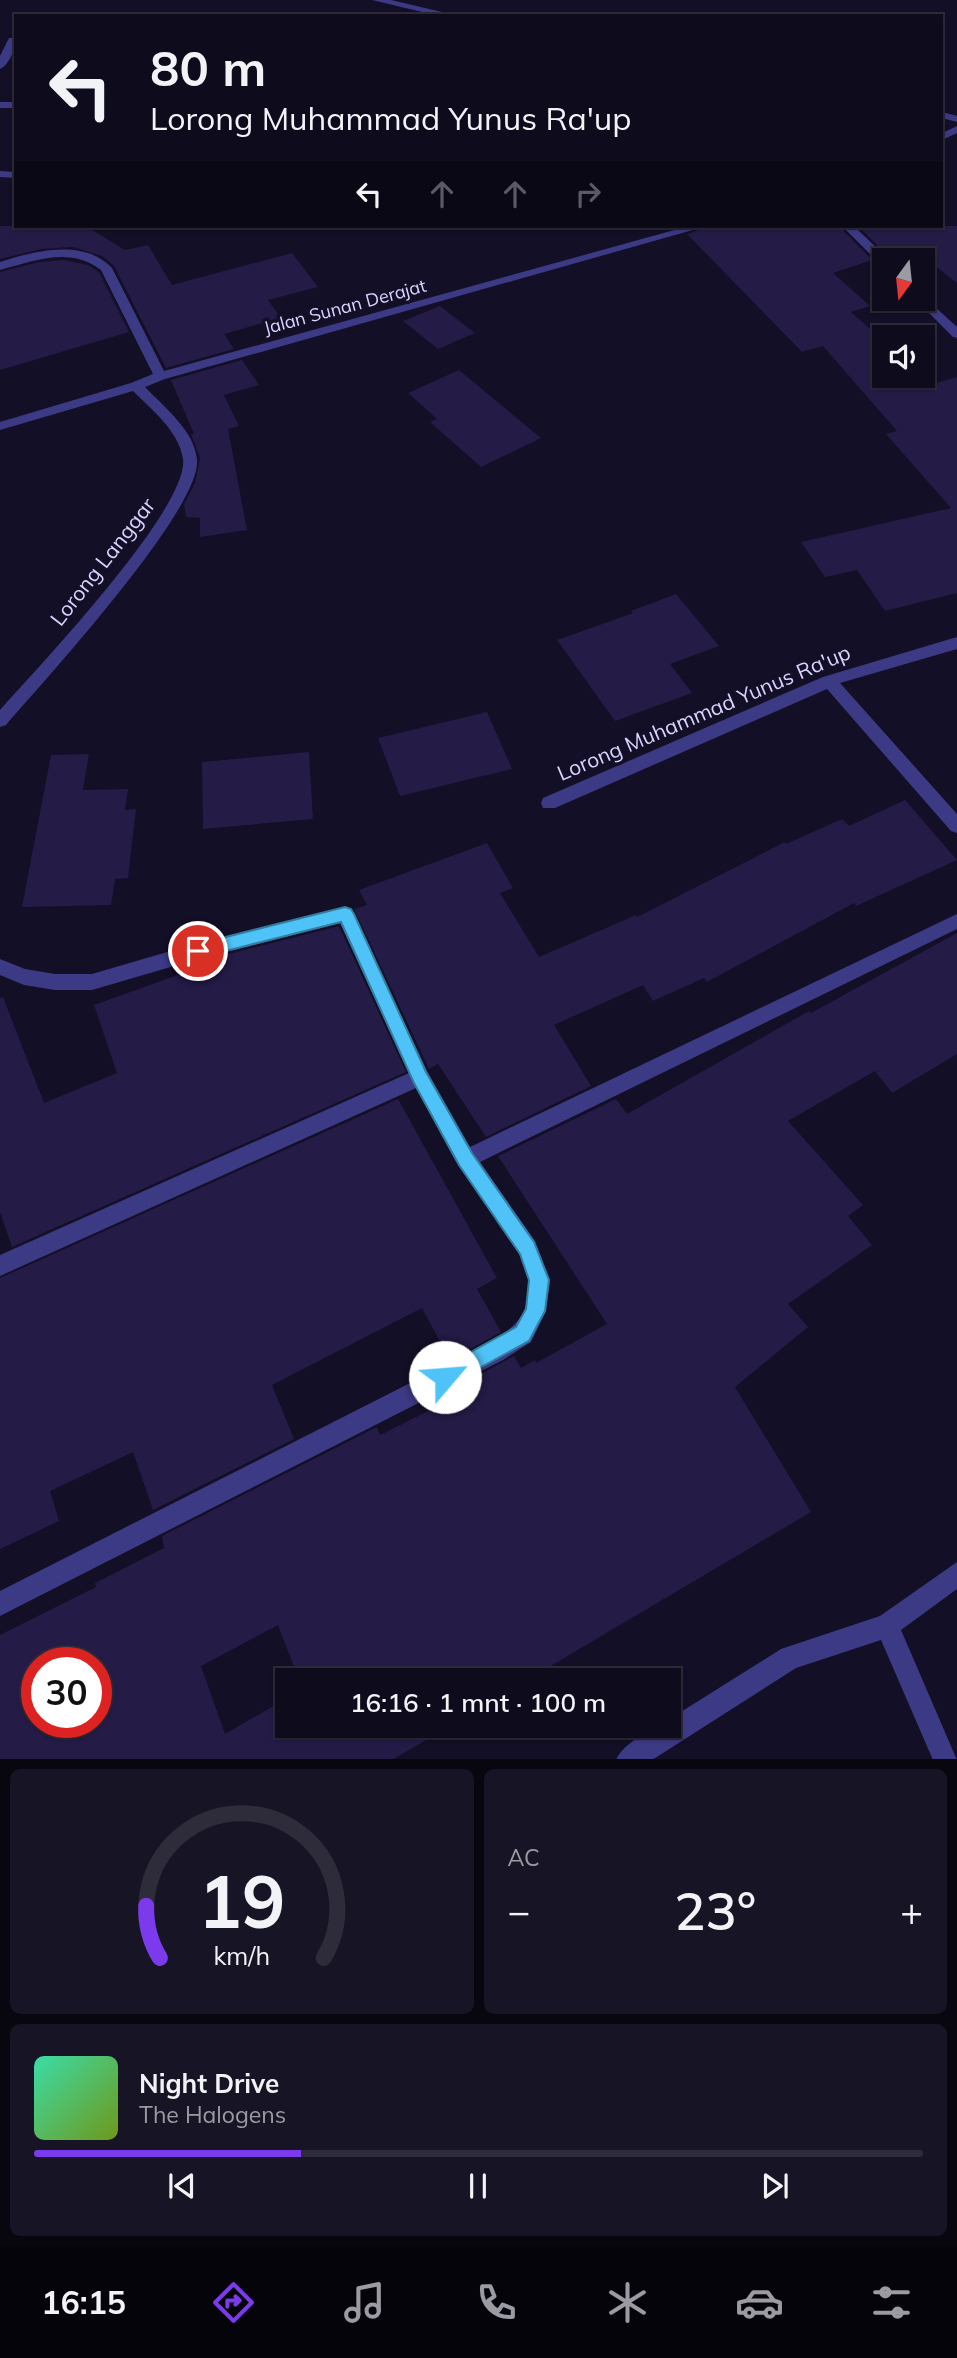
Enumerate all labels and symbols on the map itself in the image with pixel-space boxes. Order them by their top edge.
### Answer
north arrow [872,248,934,312]
street label: Jalan Sunan Derajat [261,274,429,339]
street label: Lorong Langgar [44,492,160,631]
street label: Lorong Muhammad Yunus Ra'up [553,638,854,786]
pin [168,921,228,981]
position arrow [408,1340,482,1414]
speed limit sign: 30 [21,1647,112,1738]

